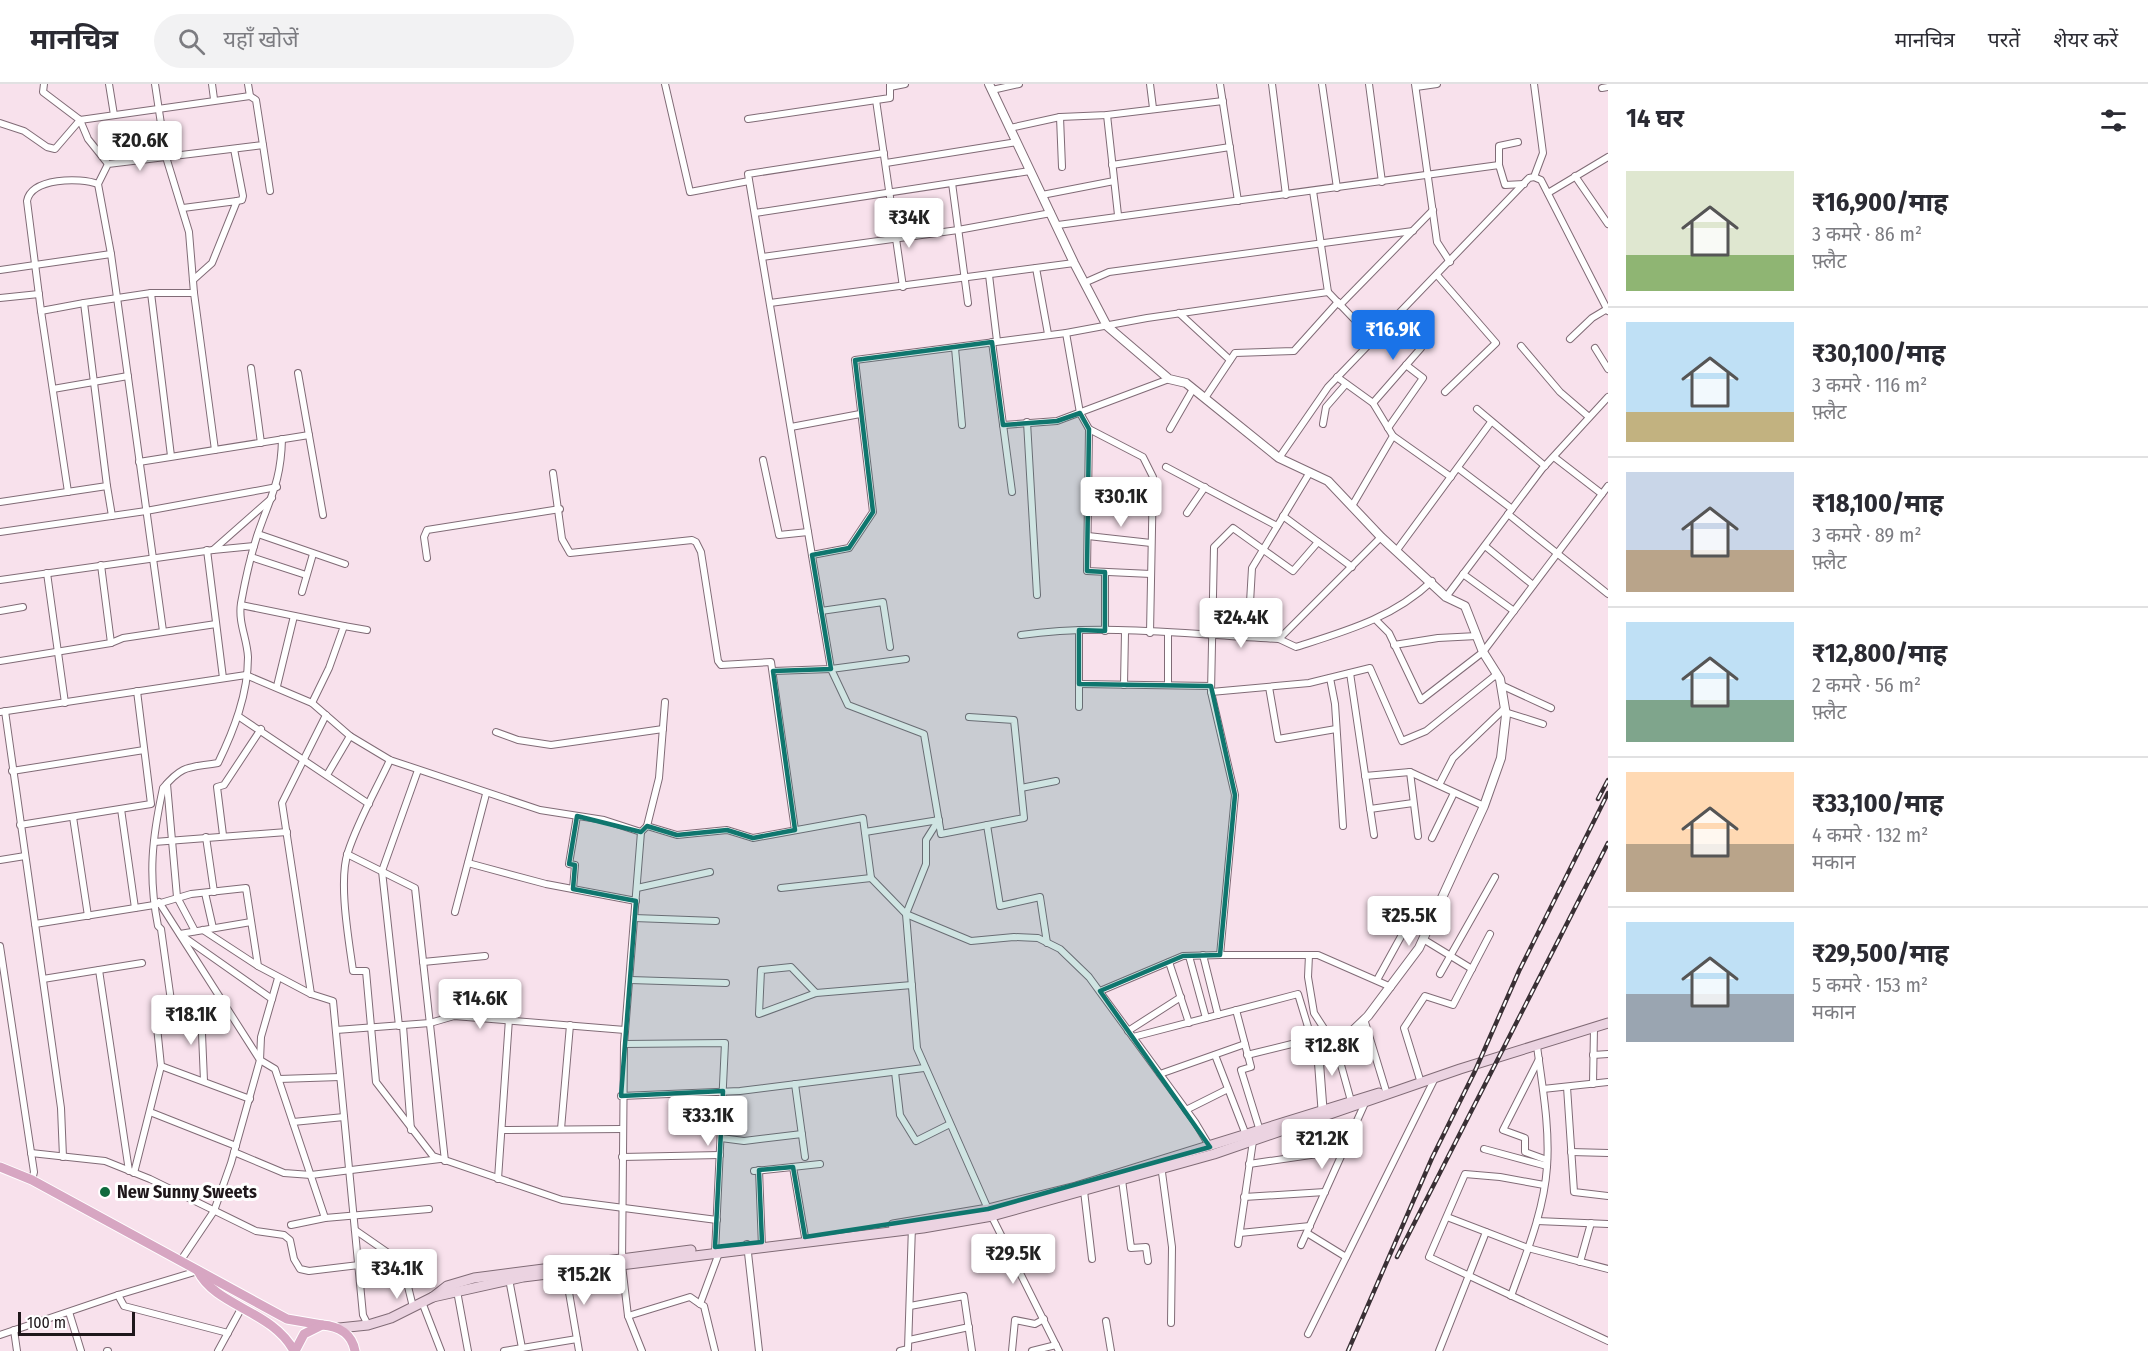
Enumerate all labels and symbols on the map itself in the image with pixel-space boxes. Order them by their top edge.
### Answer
pin: ₹20.6K [91,121,189,172]
pin: ₹34K [873,198,945,249]
pin: ₹16.9K [1344,310,1442,361]
pin: ₹30.1K [1072,477,1170,528]
pin: ₹24.4K [1192,598,1290,649]
pin: ₹25.5K [1360,896,1458,947]
pin: ₹14.6K [431,979,529,1030]
pin: ₹18.1K [142,995,240,1046]
pin: ₹12.8K [1283,1026,1381,1077]
pin: ₹33.1K [659,1096,757,1147]
pin: ₹21.2K [1273,1119,1371,1170]
place label: New Sunny Sweets [117,1181,257,1203]
marker: New Sunny Sweets [98,1185,112,1199]
pin: ₹29.5K [964,1234,1062,1285]
pin: ₹34.1K [348,1249,446,1300]
pin: ₹15.2K [535,1255,633,1306]
scale bar [18,1309,135,1336]

